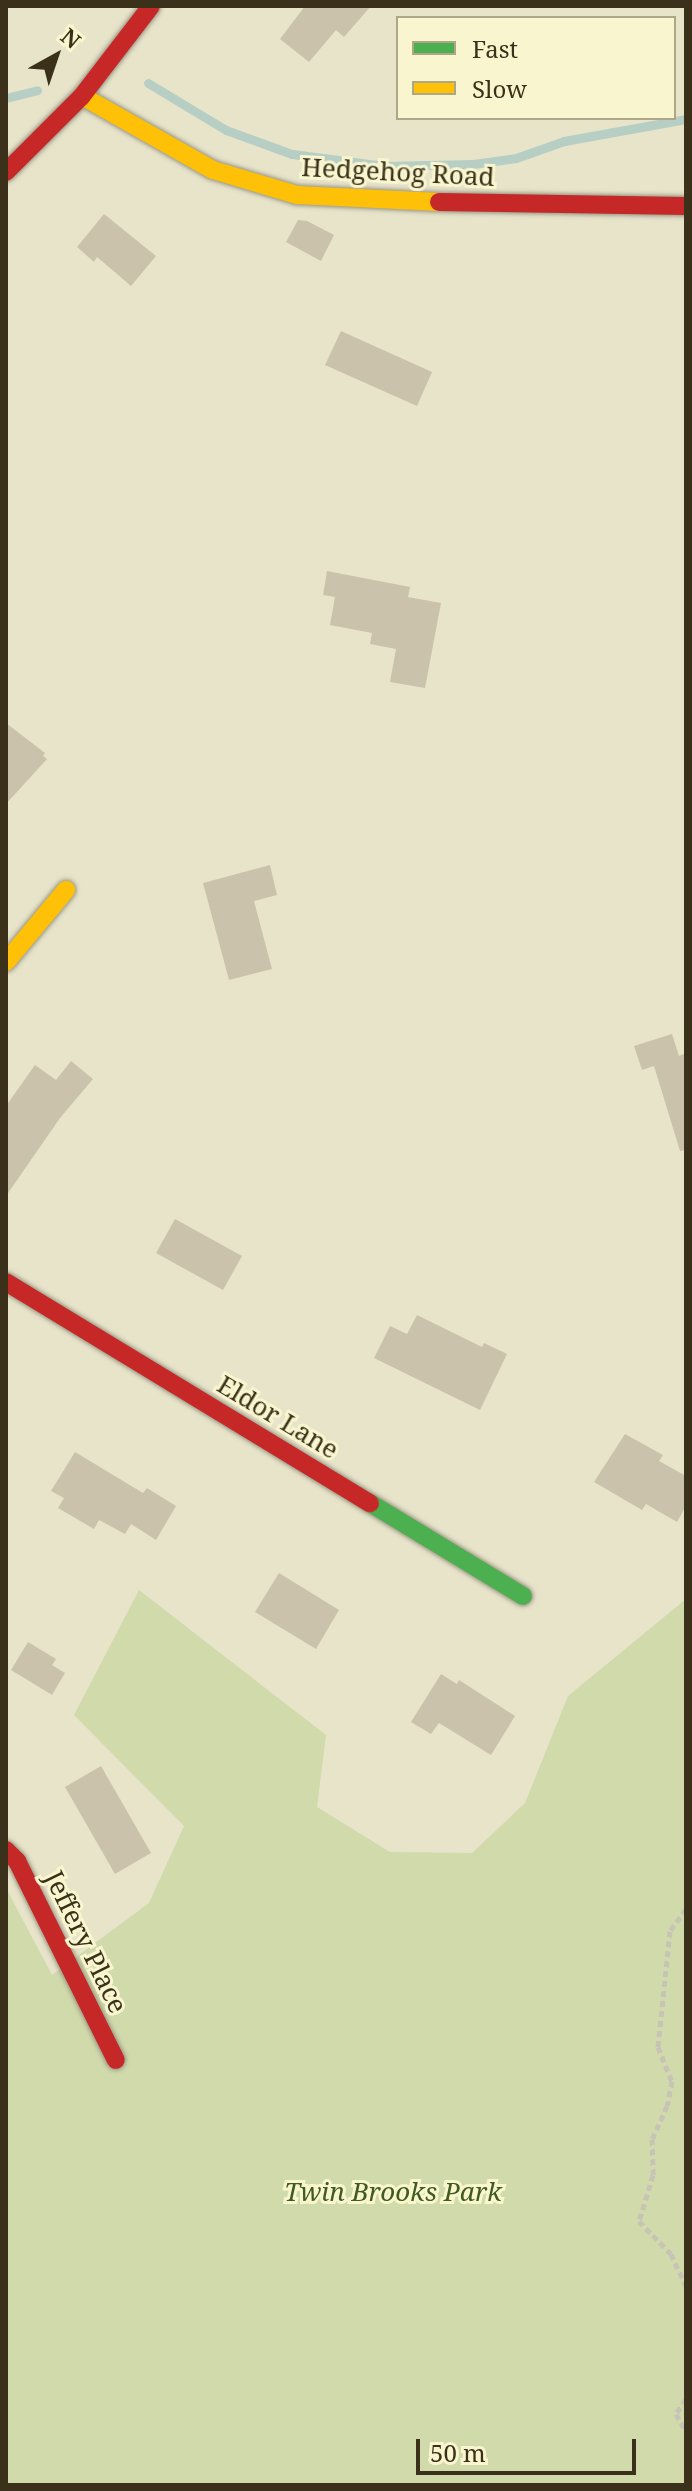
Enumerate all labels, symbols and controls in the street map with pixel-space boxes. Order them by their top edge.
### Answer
north arrow [16,16,96,96]
legend [396,16,676,120]
text: N [55,21,88,55]
text: Fast [472,32,518,65]
text: Slow [472,72,527,105]
street label: Hedgehog Road [301,151,495,193]
street label: Eldor Lane [212,1369,344,1465]
street label: Jeffery Place [38,1866,134,2018]
park label: Twin Brooks Park [284,2176,502,2208]
scale bar [420,2423,640,2473]
text: 50 m [430,2436,486,2469]

